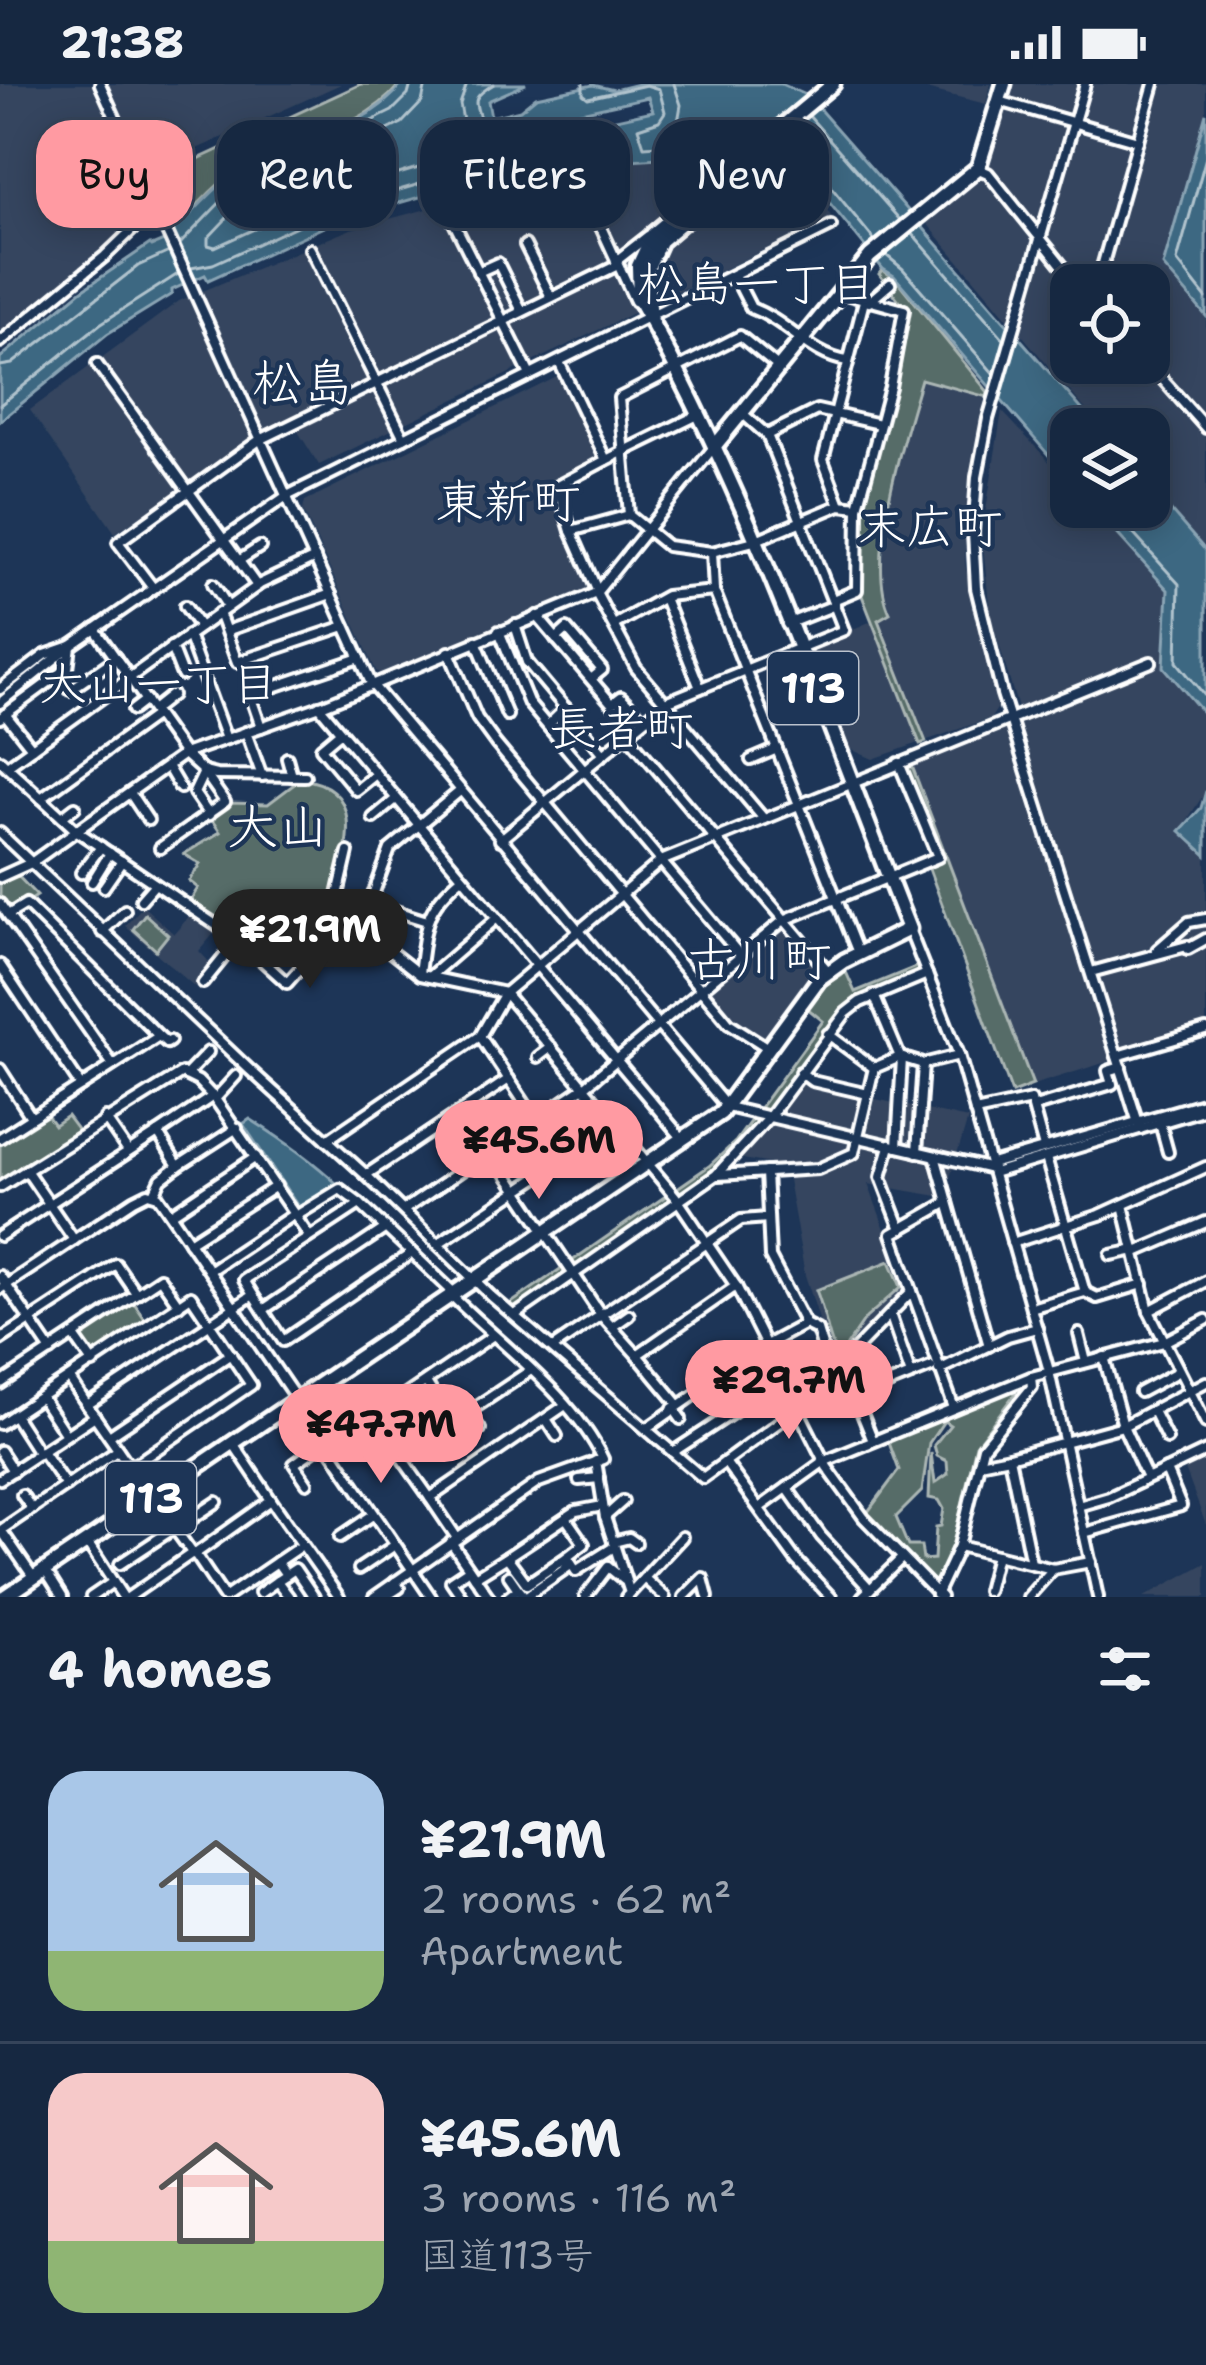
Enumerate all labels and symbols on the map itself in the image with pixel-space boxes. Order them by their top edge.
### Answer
district label: 松島一丁目 [637,251,877,315]
district label: 松島 [252,348,354,416]
district label: 東新町 [436,469,580,533]
district label: 末広町 [858,494,1002,558]
district label: 大山一丁目 [39,651,279,715]
road number: 113 [768,652,858,724]
district label: 長者町 [549,696,693,760]
district label: 大山 [227,792,329,860]
pin: ¥21.9M [212,889,408,991]
district label: 古川町 [687,927,831,991]
pin: ¥45.6M [441,1100,637,1202]
pin: ¥29.7M [691,1340,887,1442]
pin: ¥47.7M [283,1384,479,1486]
road number: 113 [106,1462,196,1534]

